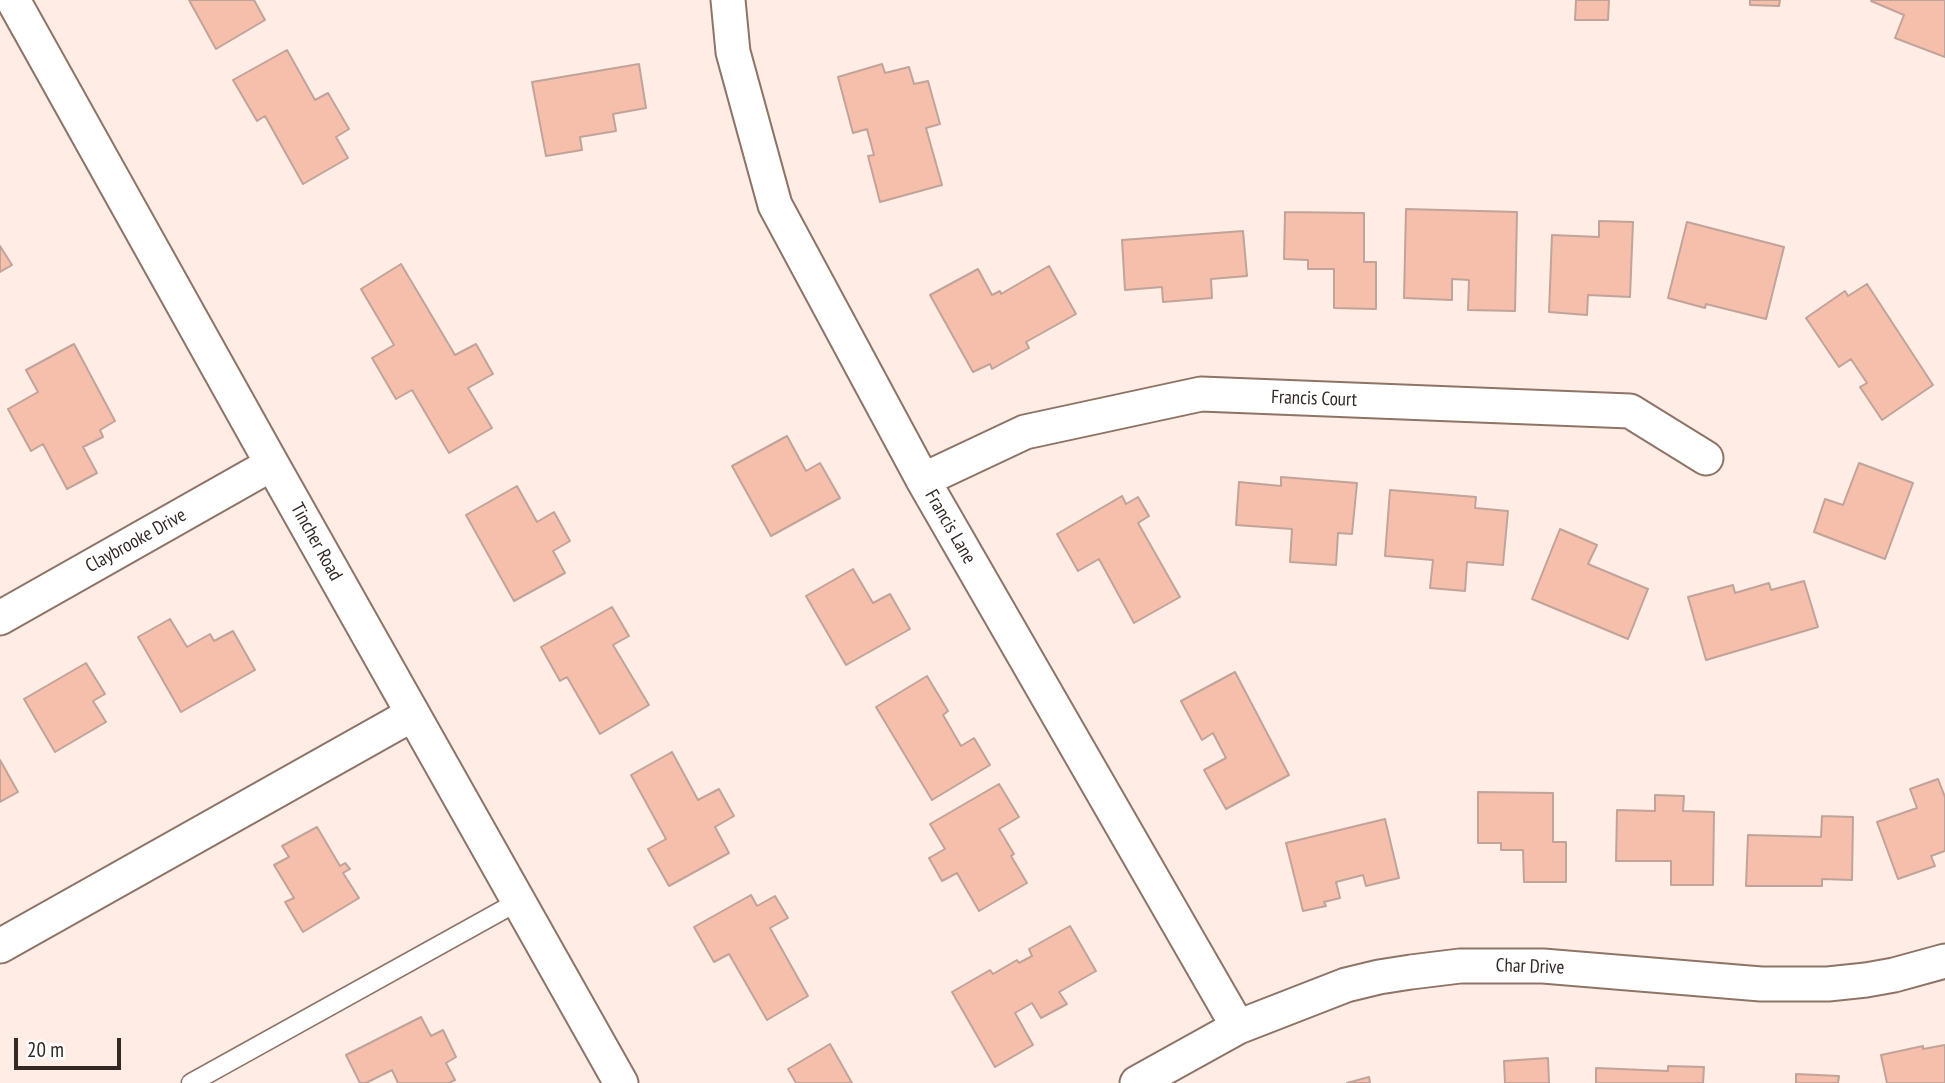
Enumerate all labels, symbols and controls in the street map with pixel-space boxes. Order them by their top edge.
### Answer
street label: Francis Court [1271,386,1357,412]
street label: Francis Lane [920,486,980,568]
street label: Tincher Road [285,499,347,585]
street label: Claybrooke Drive [82,504,190,578]
street label: Char Drive [1495,954,1565,980]
scale bar [18,1024,124,1068]
text: 20 m [27,1036,64,1063]

